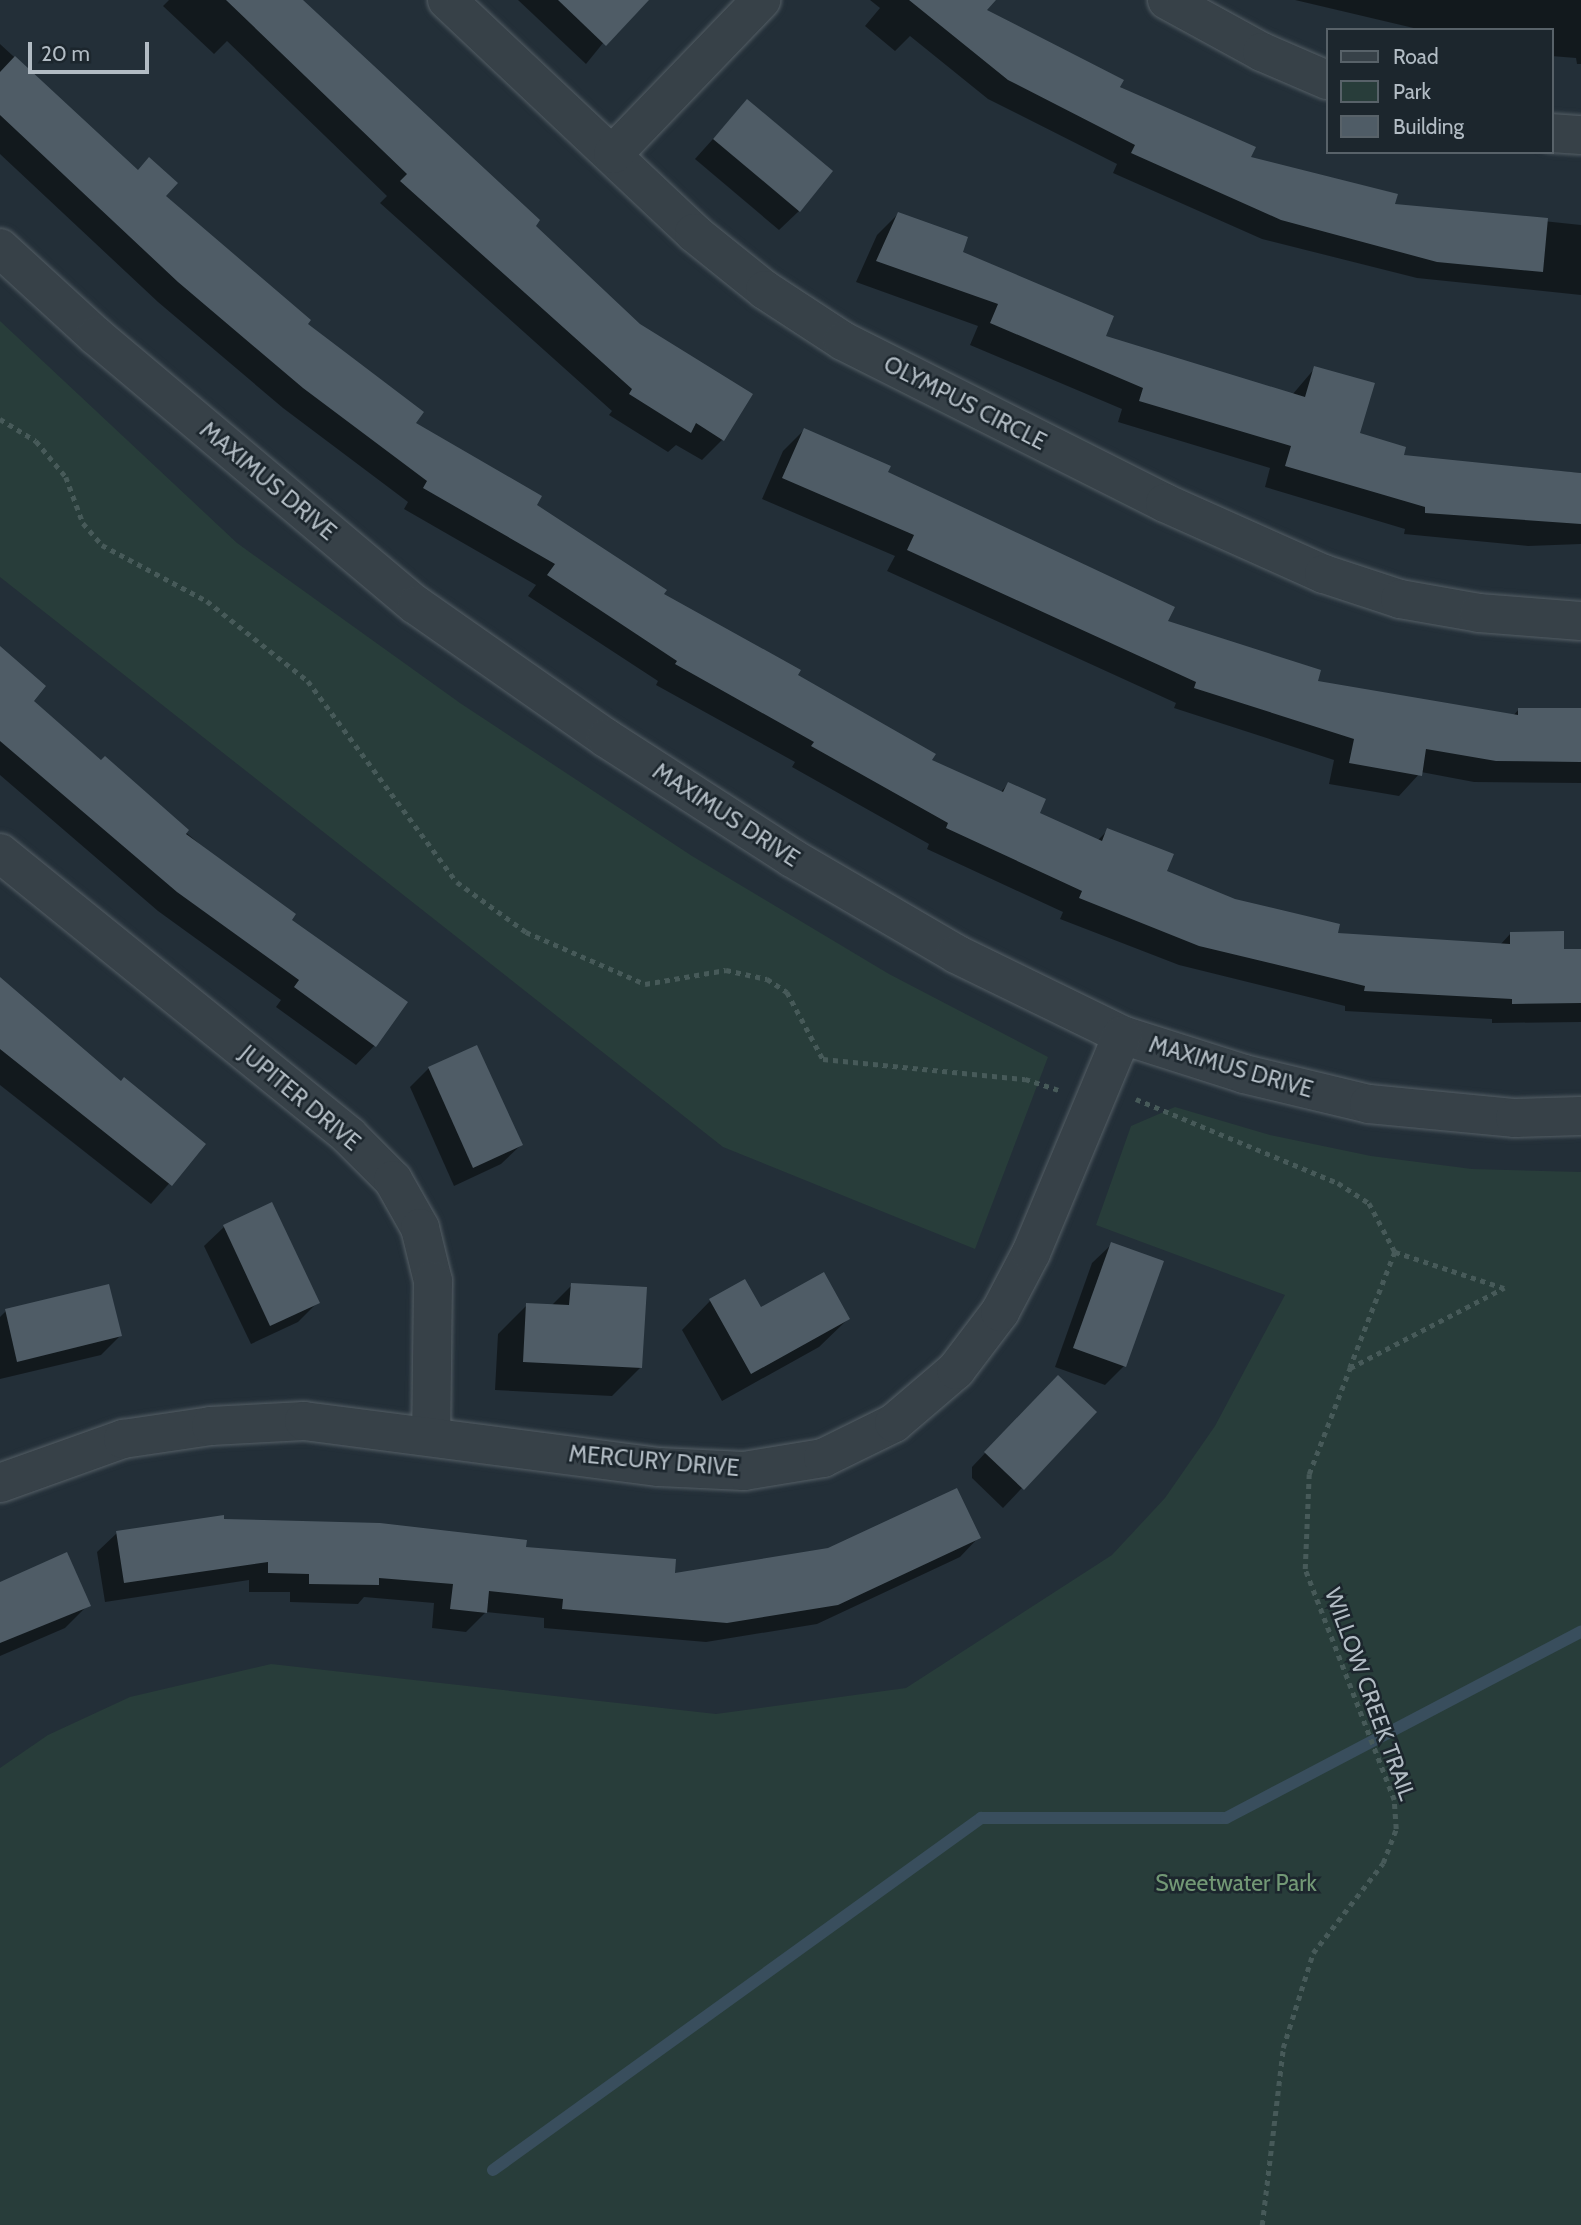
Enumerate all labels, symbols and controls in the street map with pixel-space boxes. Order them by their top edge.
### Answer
scale bar [32,28,152,72]
legend [1326,28,1553,154]
text: 20 m [41,41,90,66]
text: Road [1393,44,1439,69]
text: Park [1393,79,1431,104]
text: Building [1393,114,1464,139]
street label: OLYMPUS CIRCLE [879,350,1051,456]
street label: MAXIMUS DRIVE [194,416,342,546]
street label: MAXIMUS DRIVE [648,757,804,873]
street label: MAXIMUS DRIVE [1146,1030,1316,1104]
street label: JUPITER DRIVE [234,1040,366,1156]
street label: MERCURY DRIVE [568,1440,740,1482]
street label: WILLOW CREEK TRAIL [1319,1584,1421,1804]
park label: Sweetwater Park [1155,1869,1317,1897]

